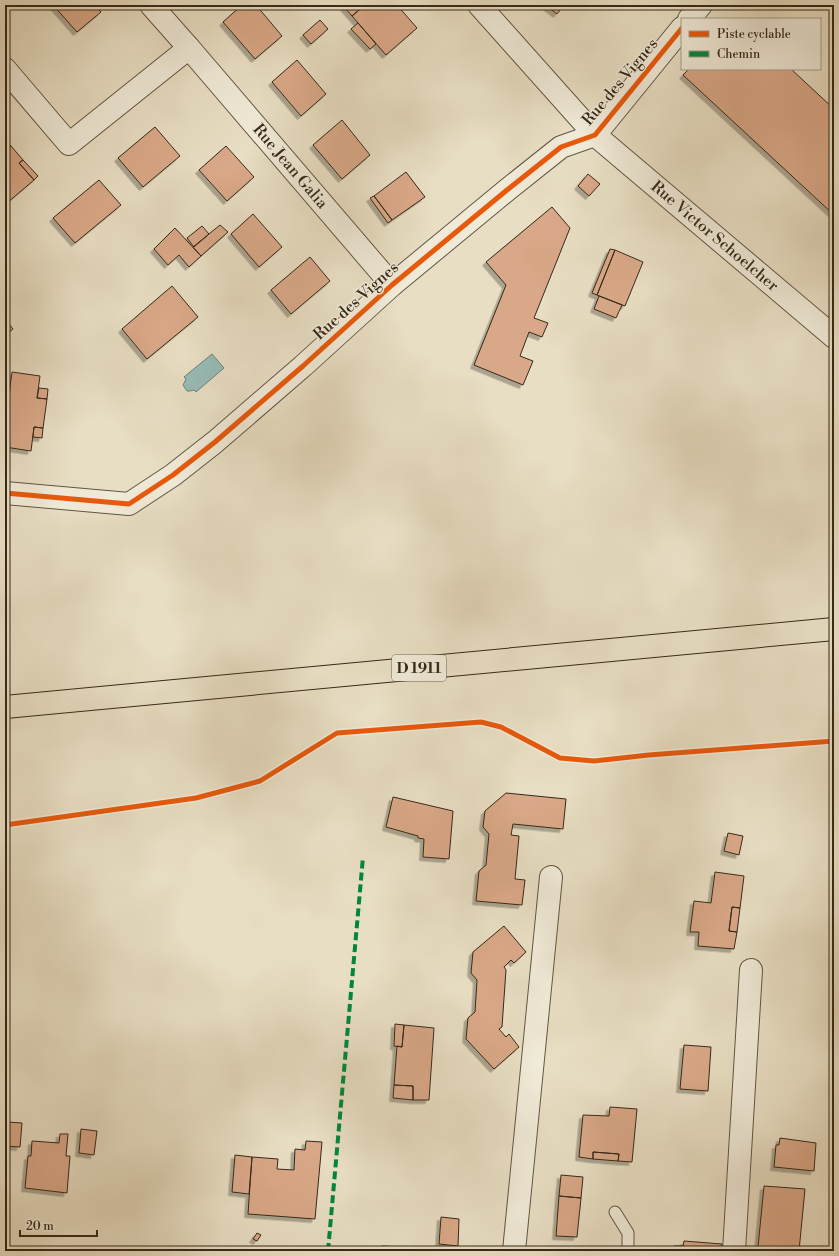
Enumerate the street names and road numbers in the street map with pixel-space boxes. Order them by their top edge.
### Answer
street label: Rue des Vignes [578,34,662,130]
street label: Rue Jean Galia [248,120,333,214]
street label: Rue Victor Schoelcher [647,177,783,296]
street label: Rue des Vignes [309,258,403,344]
road number: D 1911 [392,655,446,681]

